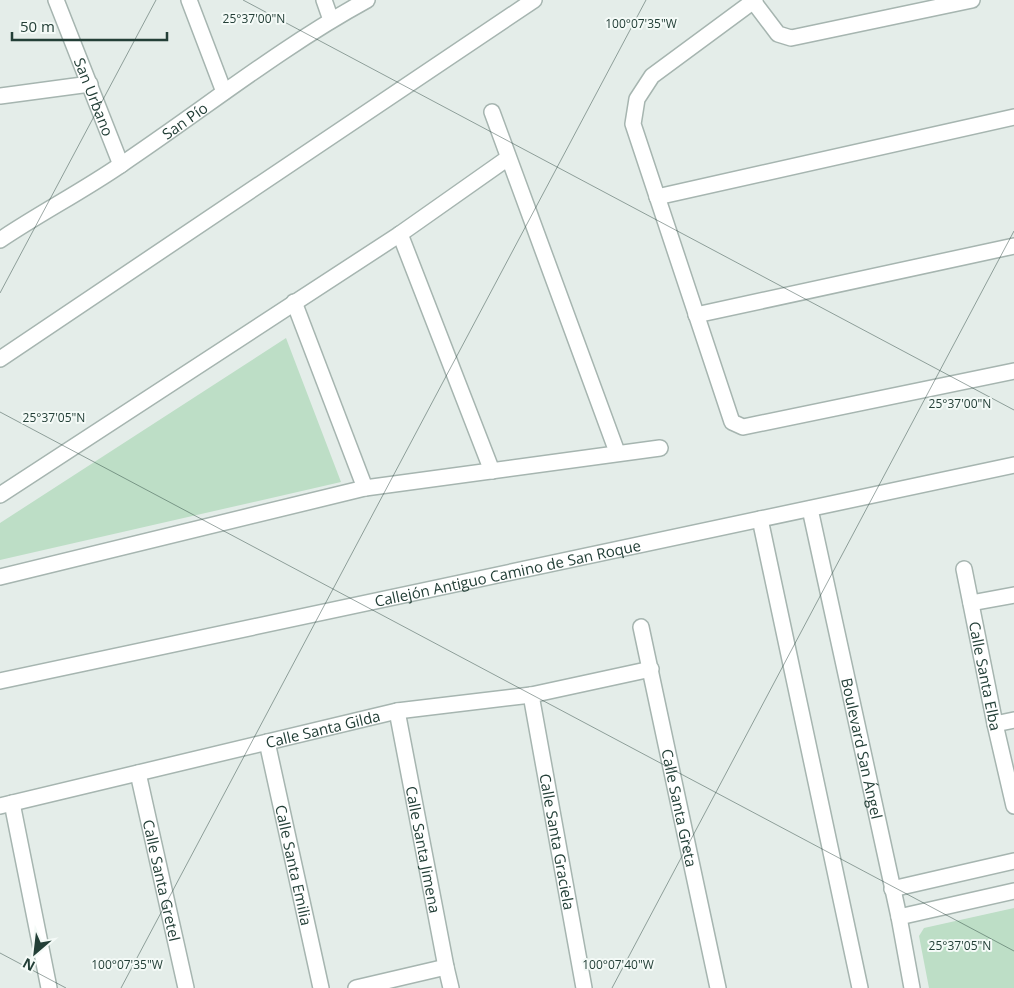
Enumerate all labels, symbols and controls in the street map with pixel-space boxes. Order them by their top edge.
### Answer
scale bar [12,10,168,42]
text: 25°37'00"N [223,10,285,27]
text: 100°07'35"W [605,15,677,32]
text: 50 m [20,16,55,36]
street label: San Urbano [70,55,119,139]
street label: San Pío [158,97,211,144]
text: 25°37'00"N [929,395,991,412]
text: 25°37'05"N [23,409,85,426]
street label: Callejón Antiguo Camino de San Roque [373,535,643,611]
street label: Calle Santa Elba [965,620,1006,732]
street label: Boulevard San Ángel [837,676,887,821]
street label: Calle Santa Gilda [264,705,382,752]
street label: Calle Santa Greta [657,747,702,869]
street label: Calle Santa Graciela [535,772,580,911]
street label: Calle Santa Jimena [402,784,445,915]
street label: Calle Santa Emilia [271,803,317,927]
street label: Calle Santa Gretel [139,818,185,943]
north arrow [10,928,60,978]
text: 25°37'05"N [929,937,991,954]
text: N [19,954,38,976]
text: 100°07'35"W [91,956,163,973]
text: 100°07'40"W [582,956,654,973]

